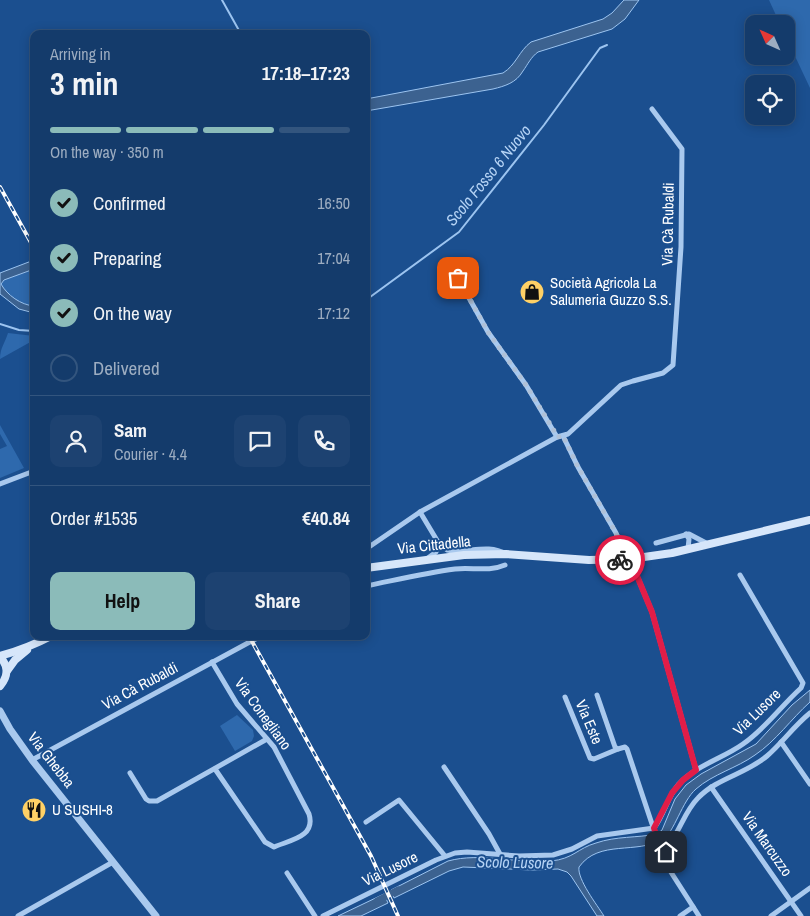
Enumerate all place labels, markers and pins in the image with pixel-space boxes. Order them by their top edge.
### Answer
pin [437,257,479,299]
place label: Società Agricola La Salumeria Guzzo S.S. [550,272,672,310]
shop icon: Società Agricola La Salumeria Guzzo S.S. [519,279,545,305]
restaurant icon: U SUSHI-8 [21,797,47,823]
place label: U SUSHI-8 [52,799,113,820]
pin [645,831,687,873]

